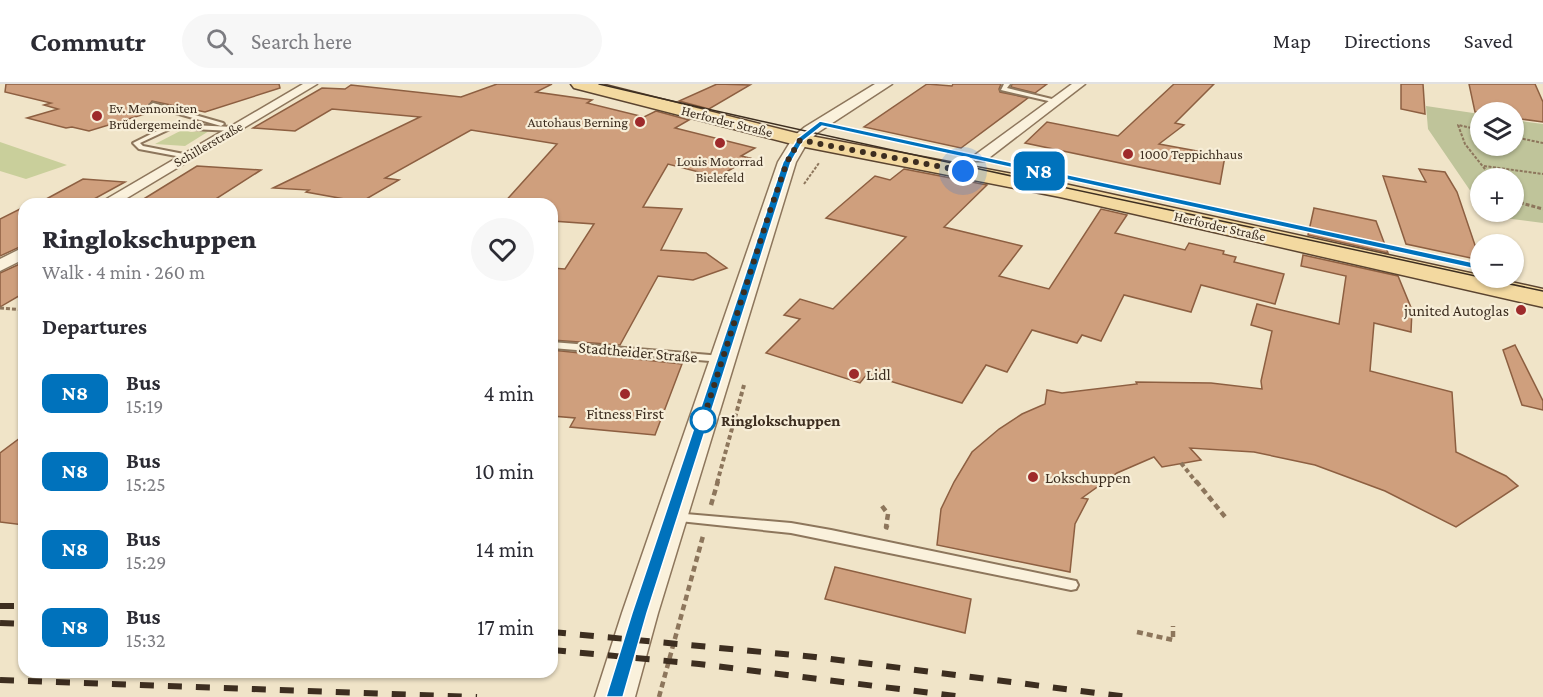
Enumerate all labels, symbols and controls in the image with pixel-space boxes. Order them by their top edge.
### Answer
search box [182,14,602,68]
icon: search [203,25,236,58]
text: Commutr [30,26,146,57]
text: Search here [251,29,352,54]
text: Map [1273,29,1311,53]
text: Directions [1344,29,1431,53]
text: Saved [1464,29,1513,53]
place label: Ev. Mennoniten Brüdergemeinde [109,100,202,132]
street label: Herforder Straße [680,102,774,140]
map controls [1470,102,1524,288]
button: layers [1470,102,1524,156]
marker: Ev. Mennoniten Brüdergemeinde [90,109,104,123]
place label: Autohaus Berning [527,114,628,130]
marker: Autohaus Berning [633,115,647,129]
street label: Schillerstraße [171,118,245,170]
marker: Louis Motorrad Bielefeld [713,136,727,150]
place label: 1000 Teppichhaus [1140,146,1243,162]
marker: 1000 Teppichhaus [1121,147,1135,161]
line badge: N8 [1012,152,1066,190]
place label: Louis Motorrad Bielefeld [677,153,764,185]
your location [948,156,978,186]
text: N8 [1026,159,1052,183]
button: + [1470,168,1524,222]
street label: Herforder Straße [1173,208,1267,244]
button: heart [471,218,534,281]
text: Ringlokschuppen [42,223,256,254]
button: − [1470,234,1524,288]
text: Walk · 4 min · 260 m [42,261,205,283]
place label: junited Autoglas [1403,302,1509,320]
marker: junited Autoglas [1514,303,1528,317]
text: Departures [42,314,147,339]
street label: Stadtheider Straße [578,338,698,366]
place label: Lidl [866,366,891,383]
marker: Lidl [847,367,861,381]
text: Bus [126,370,160,395]
text: N8 [62,381,88,405]
text: 4 min [483,381,534,406]
marker: Fitness First [618,387,632,401]
text: 15:19 [126,395,163,417]
place label: Fitness First [586,405,665,422]
marker: Ringlokschuppen [690,407,716,433]
place label: Ringlokschuppen [721,412,840,429]
text: Bus [126,448,160,473]
text: N8 [62,459,88,483]
text: 10 min [475,459,534,484]
place label: Lokschuppen [1045,469,1131,487]
marker: Lokschuppen [1026,470,1040,484]
text: 15:25 [126,473,166,495]
text: Bus [126,526,160,551]
text: N8 [62,537,88,561]
text: 14 min [476,537,534,562]
text: 15:29 [126,551,166,573]
text: Bus [126,604,160,629]
text: N8 [62,615,88,639]
text: 17 min [477,615,534,640]
text: 15:32 [126,629,166,651]

